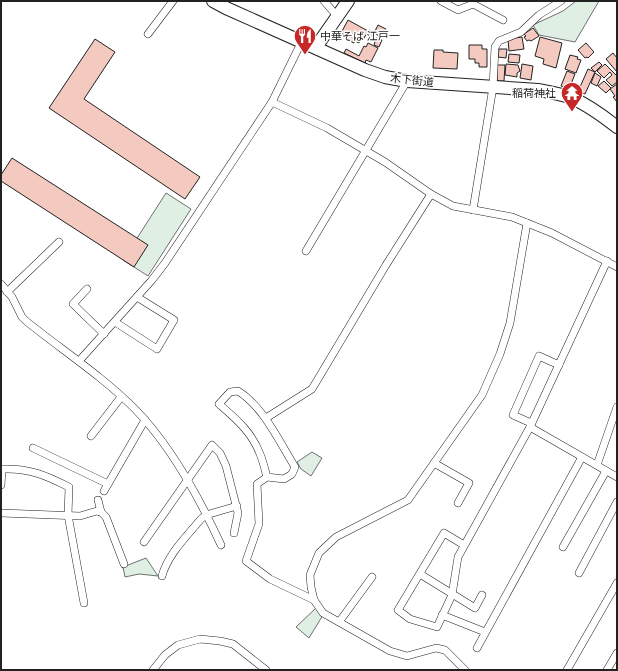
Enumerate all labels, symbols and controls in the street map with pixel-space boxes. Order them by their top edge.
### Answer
restaurant icon: 中華そば 江戸一 [292,23,318,56]
place label: 中華そば 江戸一 [320,28,400,43]
street label: 木下街道 [389,70,435,89]
temple icon: 稲荷神社 [559,80,585,113]
place label: 稲荷神社 [512,85,556,100]

